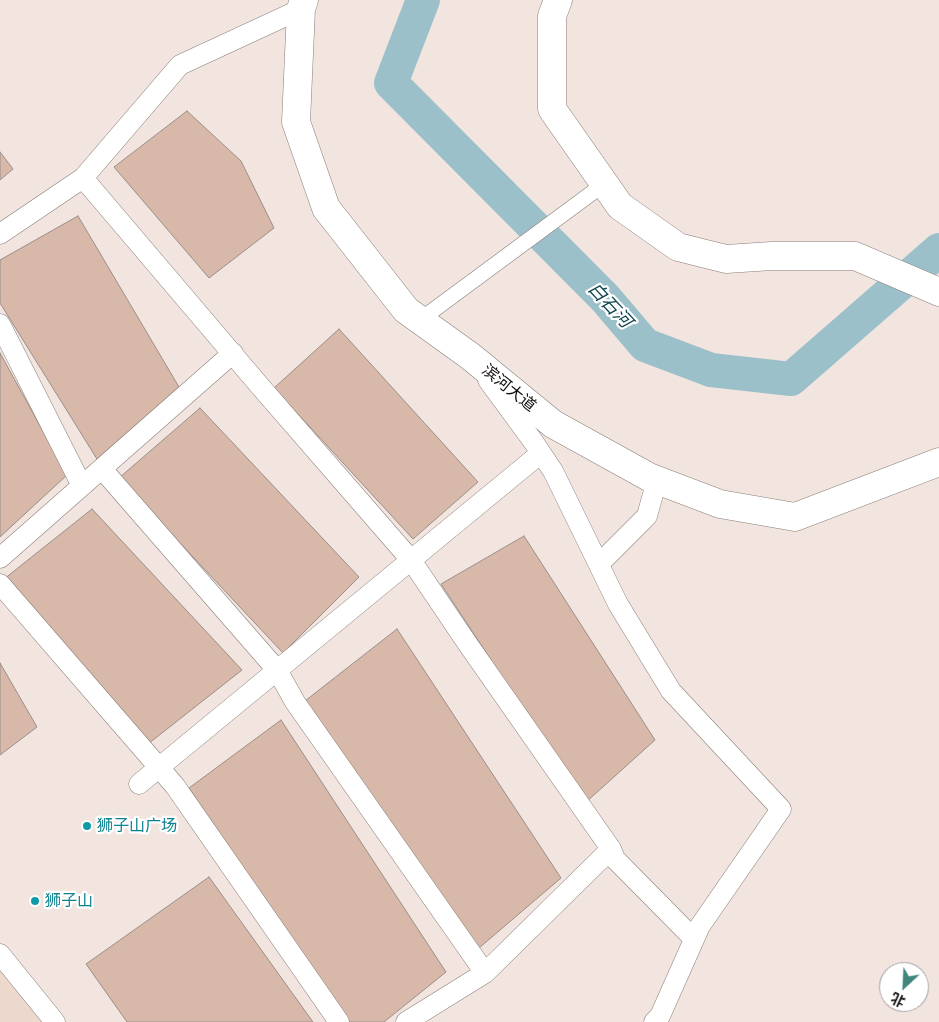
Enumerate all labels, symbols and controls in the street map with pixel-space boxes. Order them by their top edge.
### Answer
water label: 白石河 [584,278,636,332]
street label: 滨河大道 [478,360,540,416]
place label: 狮子山广场 [97,816,177,836]
marker: 狮子山广场 [81,820,93,832]
place label: 狮子山 [45,891,93,911]
marker: 狮子山 [29,895,41,907]
north arrow [879,962,929,1012]
text: 北 [888,989,908,1011]

